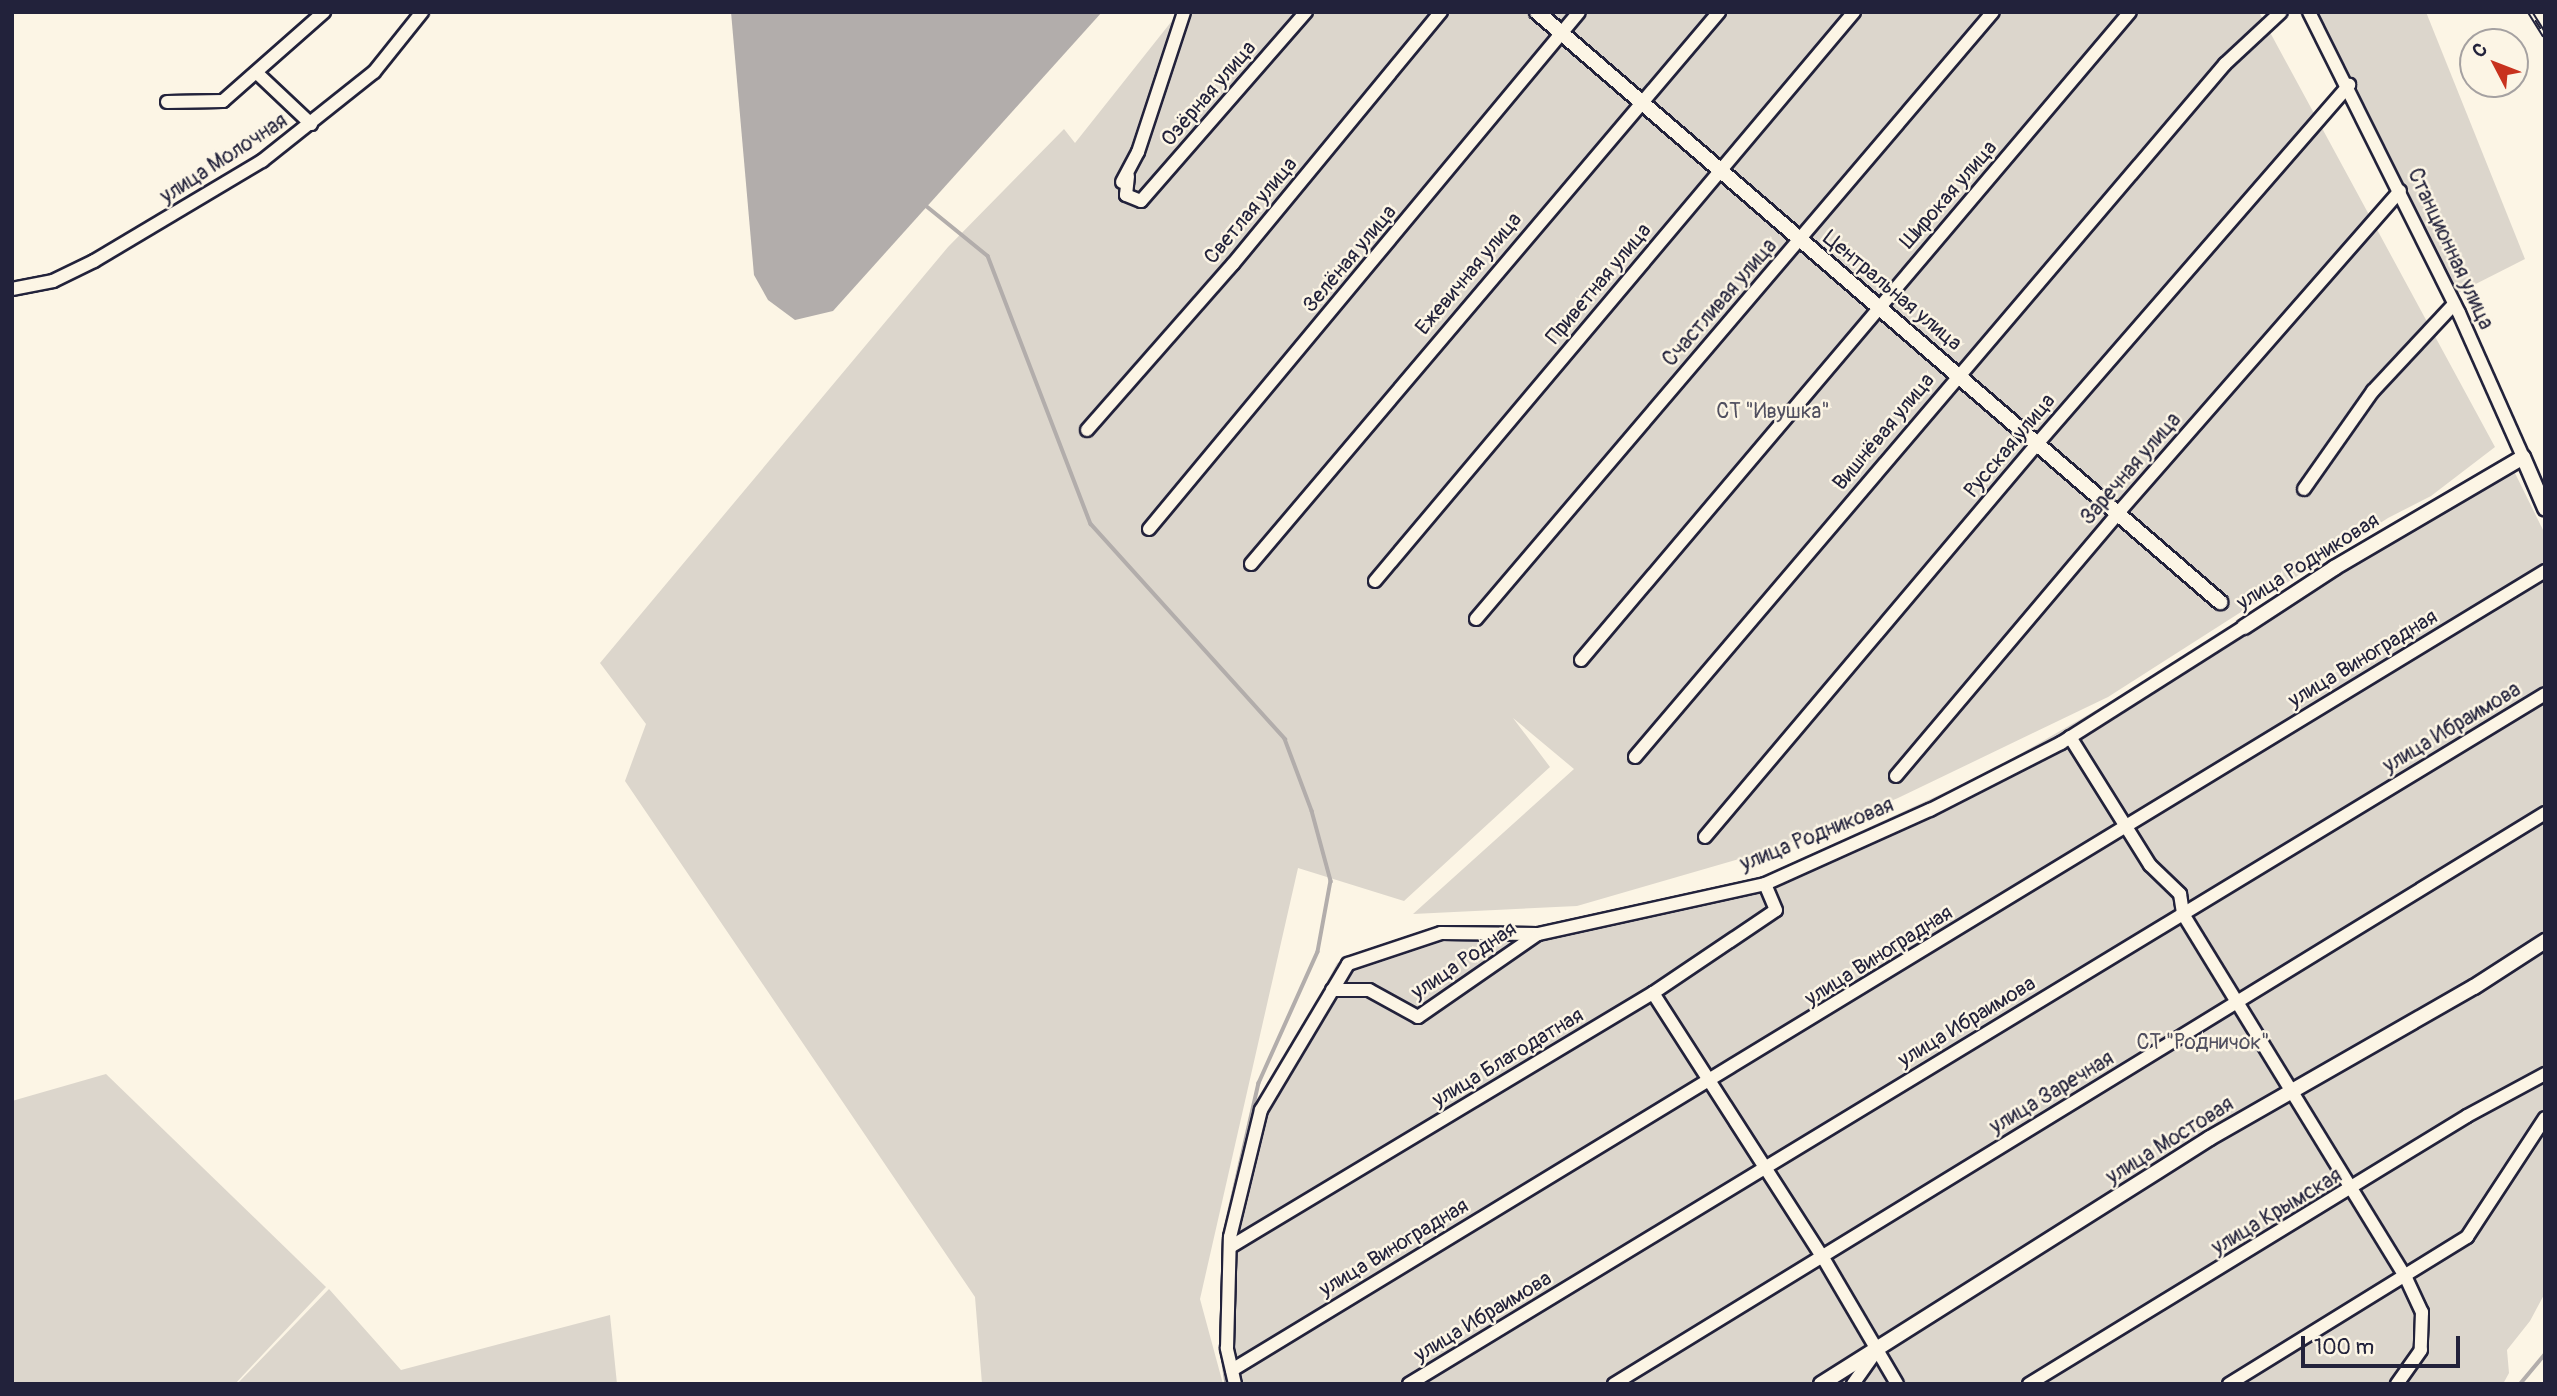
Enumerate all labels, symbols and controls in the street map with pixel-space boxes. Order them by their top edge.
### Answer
north arrow [2459,28,2529,98]
street label: Озёрная улица [1156,36,1262,152]
text: С [2467,38,2493,63]
street label: улица Молочная [156,109,292,209]
street label: Широкая улица [1895,136,2003,254]
street label: Светлая улица [1199,152,1303,270]
street label: Станционная улица [2402,164,2498,334]
street label: Зелёная улица [1298,200,1402,318]
street label: Ежевичная улица [1411,208,1527,340]
street label: Приветная улица [1541,218,1657,350]
street label: Центральная улица [1817,226,1967,356]
street label: Счастливая улица [1658,234,1782,372]
street label: Вишнёвая улица [1828,368,1940,496]
street label: Русская улица [1959,389,2061,503]
park label: СТ "Ивушка" [1716,399,1830,425]
street label: Заречная улица [2076,408,2186,530]
street label: улица Родниковая [2232,508,2384,616]
street label: улица Виноградная [2284,605,2442,713]
street label: улица Ибраимова [2379,677,2525,779]
street label: улица Родниковая [1737,793,1897,877]
street label: улица Виноградная [1800,900,1958,1012]
street label: улица Родная [1407,917,1521,1005]
street label: улица Ибраимова [1894,971,2040,1073]
street label: улица Благодатная [1428,1003,1588,1113]
park label: СТ "Родничок" [2136,1030,2270,1056]
street label: улица Заречная [1985,1046,2119,1140]
street label: улица Мостовая [2102,1092,2238,1190]
street label: улица Крымская [2207,1163,2347,1261]
street label: улица Виноградная [1315,1194,1473,1302]
street label: улица Ибраимова [1410,1266,1556,1368]
scale bar [2305,1322,2464,1366]
text: 100 m [2314,1334,2374,1361]

